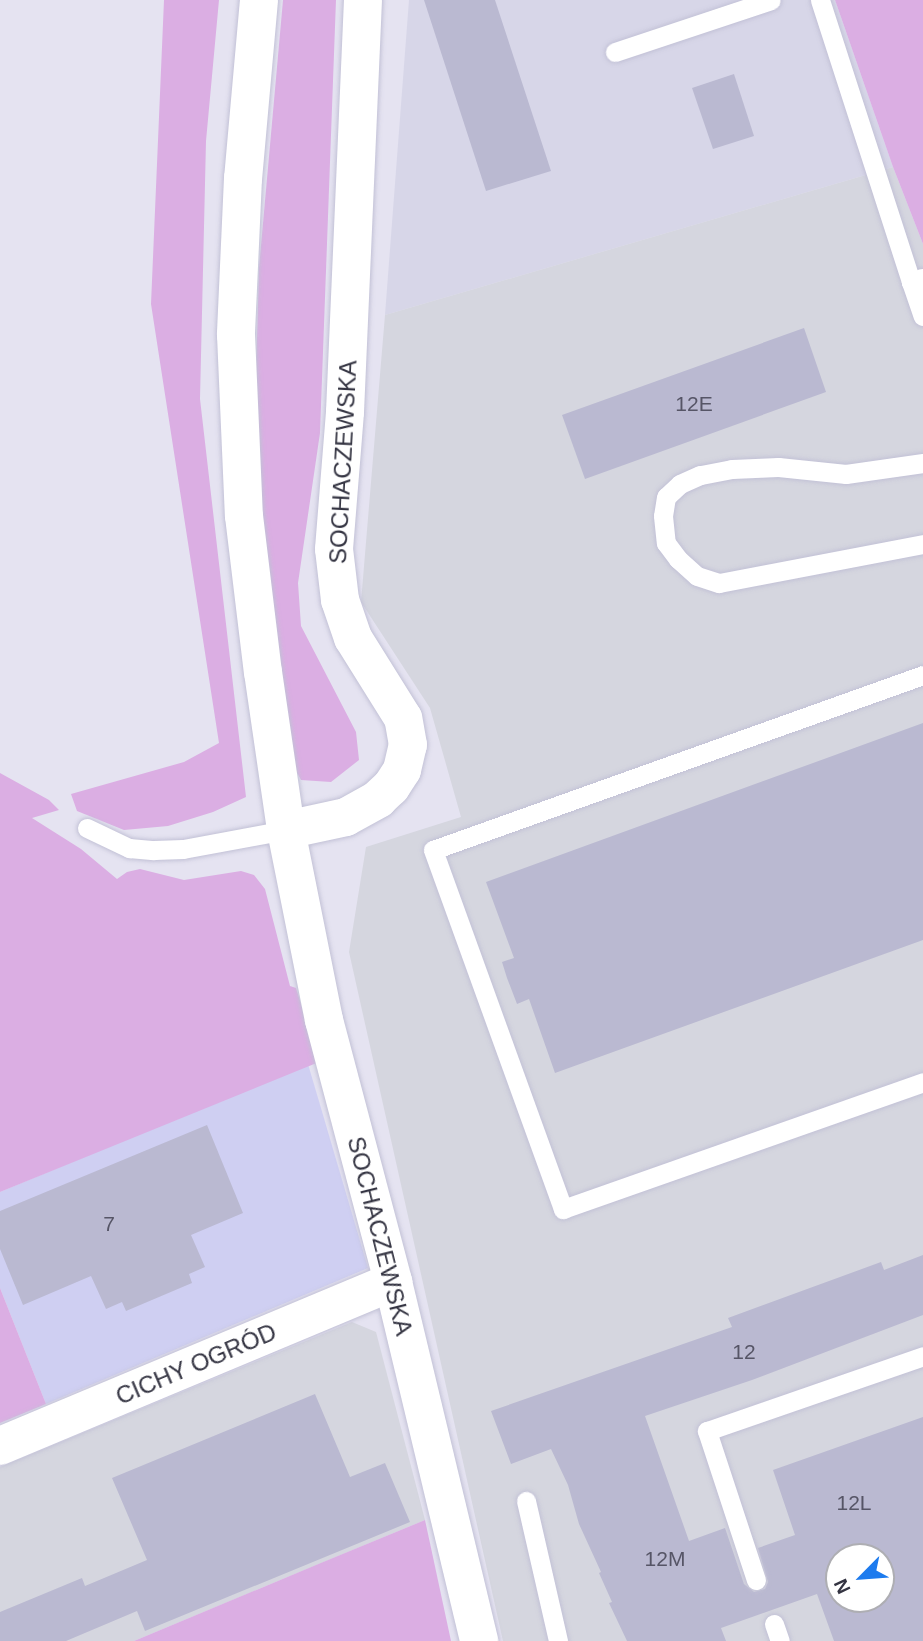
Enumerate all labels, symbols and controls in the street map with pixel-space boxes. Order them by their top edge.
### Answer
street label: SOCHACZEWSKA [323,359,363,565]
house number: 12E [675,391,713,417]
street label: SOCHACZEWSKA [341,1134,419,1338]
house number: 7 [103,1211,115,1237]
street label: CICHY OGRÓD [111,1317,281,1411]
house number: 12 [732,1339,756,1365]
house number: 12L [836,1490,872,1516]
north arrow [825,1543,895,1613]
house number: 12M [645,1546,685,1572]
text: N [830,1576,855,1597]

